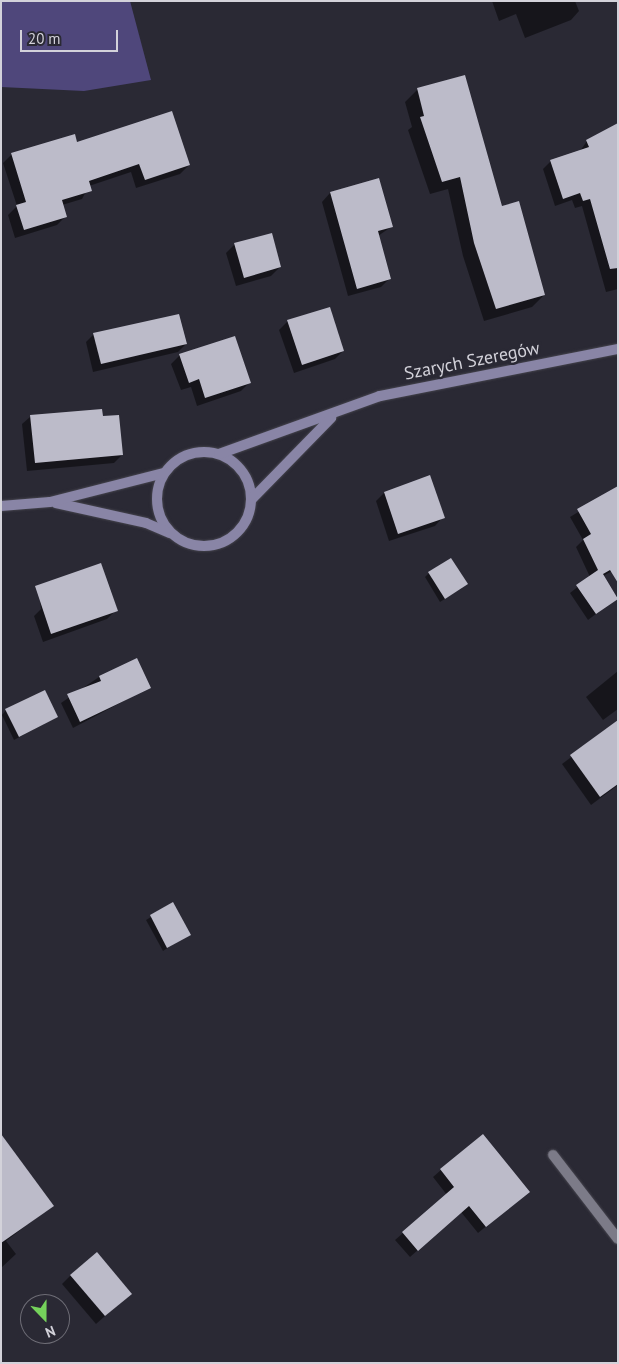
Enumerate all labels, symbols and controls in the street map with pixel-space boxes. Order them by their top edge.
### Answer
scale bar [22,20,120,52]
text: 20 m [28,29,61,48]
street label: Szarych Szeregów [402,337,542,385]
north arrow [20,1294,70,1344]
text: N [43,1322,58,1342]

